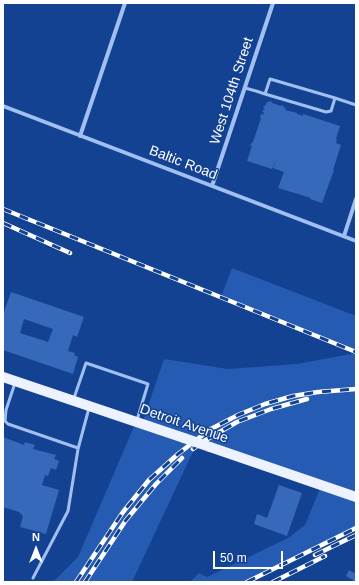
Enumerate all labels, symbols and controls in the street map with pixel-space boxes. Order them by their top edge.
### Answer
street label: West 104th Street [207,35,257,147]
street label: Baltic Road [147,142,219,184]
street label: Detroit Avenue [138,401,230,447]
north arrow [16,529,56,569]
text: N [32,531,40,543]
scale bar [215,543,285,569]
text: 50 m [220,551,247,565]

